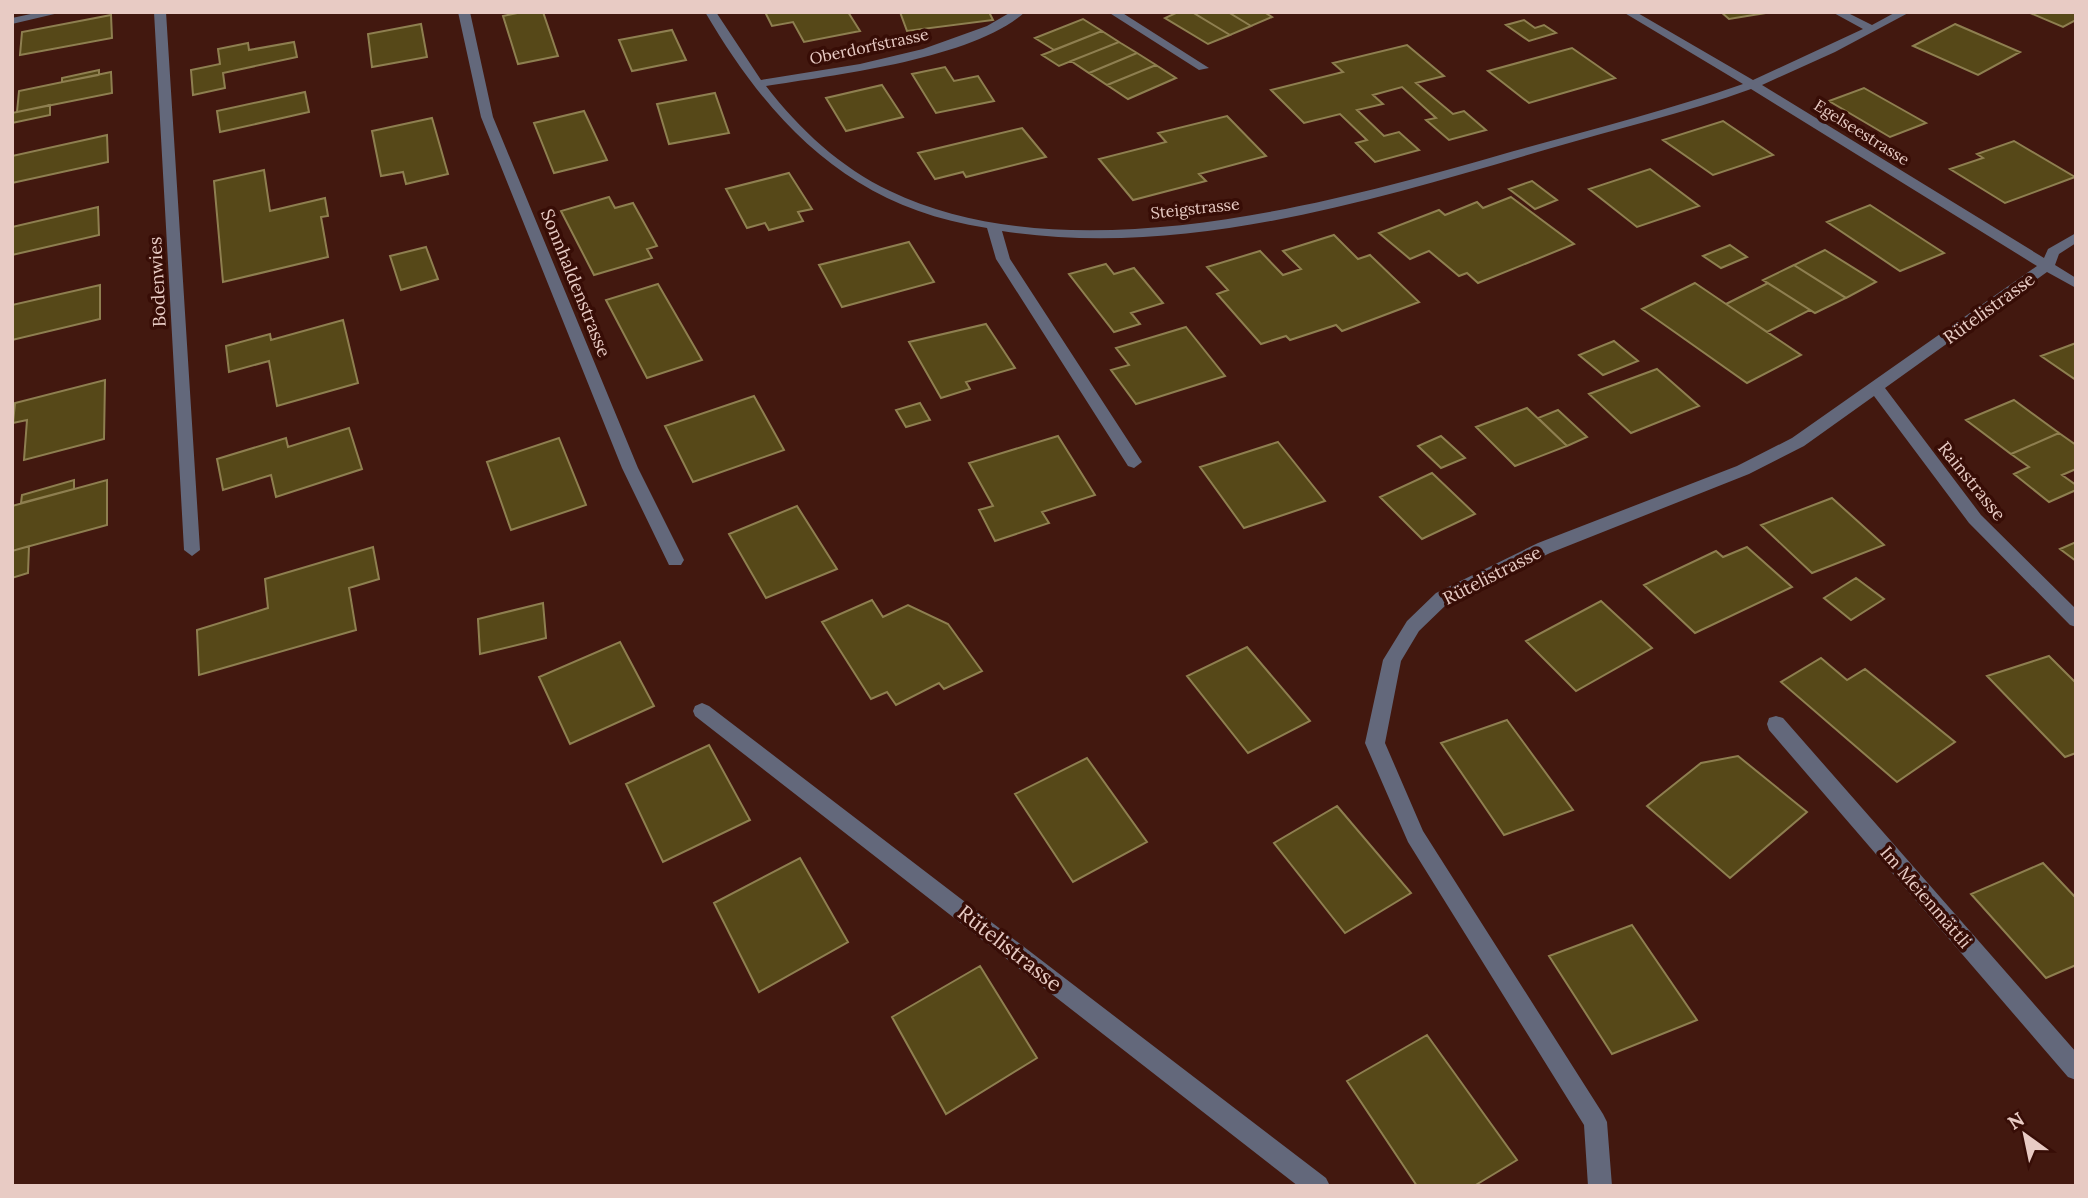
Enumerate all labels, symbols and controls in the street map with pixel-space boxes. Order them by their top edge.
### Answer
street label: Oberdorfstrasse [808,24,931,68]
street label: Egelseestrasse [1811,95,1914,169]
street label: Steigstrasse [1150,193,1241,223]
street label: Sonnhaldenstrasse [536,206,616,361]
street label: Bodenwies [143,236,171,328]
street label: Rütelistrasse [1939,267,2039,349]
street label: Rainstrasse [1933,437,2011,525]
street label: Rütelistrasse [1439,540,1545,610]
street label: Im Meienmättli [1875,841,1977,953]
street label: Rütelistrasse [952,899,1068,997]
north arrow [1990,1100,2060,1170]
text: N [2003,1107,2029,1135]

